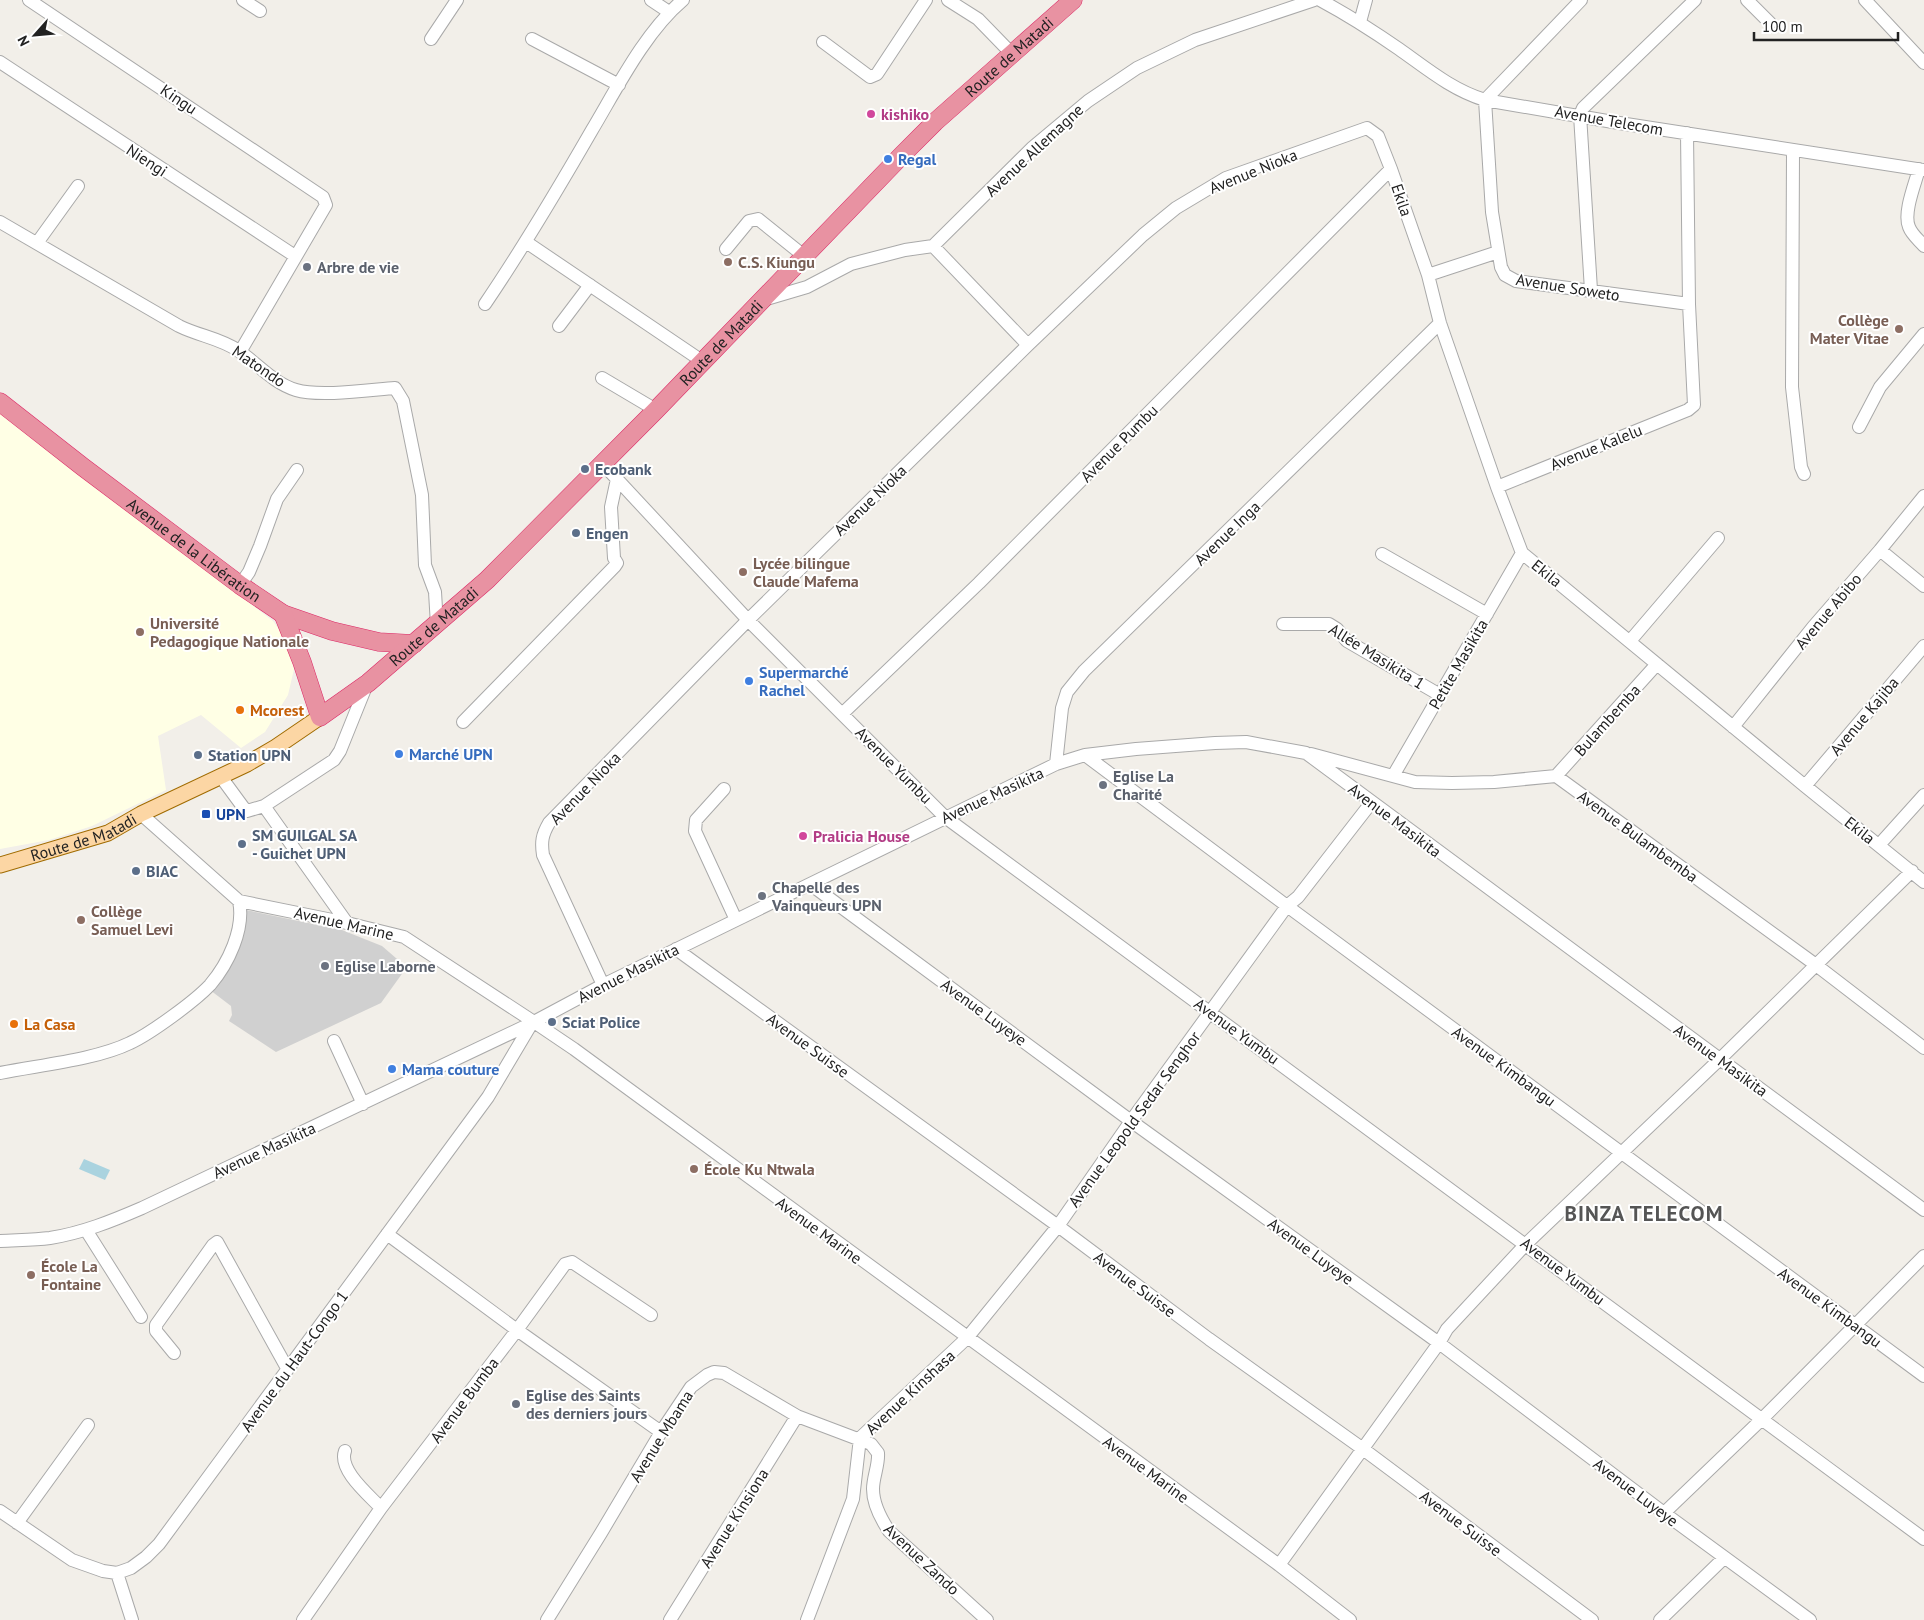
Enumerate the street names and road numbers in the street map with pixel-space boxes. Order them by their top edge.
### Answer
street label: Route de Matadi [960,12,1057,101]
street label: Kingu [157,80,201,118]
street label: Avenue Allemagne [981,99,1087,201]
street label: Avenue Telecom [1553,101,1665,139]
street label: Niengi [123,139,171,181]
street label: Avenue Nioka [1206,144,1300,198]
street label: Ekila [1387,181,1417,219]
street label: Avenue Soweto [1515,269,1621,305]
street label: Route de Matadi [675,296,767,390]
street label: Matondo [228,341,290,391]
street label: Avenue Pumbu [1076,400,1162,486]
street label: Avenue Kalelu [1547,419,1645,475]
street label: Avenue Nioka [829,460,911,540]
street label: Avenue de la Libération [123,494,265,606]
street label: Avenue Inga [1190,497,1264,569]
street label: Ekila [1528,555,1566,591]
street label: Avenue Abibo [1790,569,1866,653]
street label: Route de Matadi [385,582,482,670]
street label: Petite Masikita [1424,615,1492,713]
street label: Allée Masikita 1 [1325,619,1429,693]
street label: Avenue Kajiba [1825,673,1903,759]
street label: Bulambemba [1569,680,1645,760]
street label: Avenue Yumbu [851,722,937,808]
street label: Avenue Nioka [545,747,625,829]
street label: Avenue Masikita [937,762,1047,828]
street label: Avenue Masikita [1345,779,1445,861]
street label: Avenue Bulambemba [1574,786,1702,886]
street label: Route de Matadi [28,809,140,865]
street label: Ekila [1841,812,1879,848]
street label: Avenue Marine [292,902,396,944]
street label: Avenue Masikita [574,939,682,1007]
street label: Avenue Luyeye [937,974,1031,1050]
street label: Avenue Yumbu [1191,993,1283,1069]
street label: Avenue Suisse [763,1008,853,1082]
street label: Avenue Masikita [1670,1019,1772,1101]
street label: Avenue Kimbangu [1448,1022,1560,1110]
street label: Avenue Leopold Sedar Senghor [1063,1027,1205,1211]
street label: Avenue Masikita [209,1117,319,1183]
street label: Avenue Marine [772,1192,866,1268]
street label: Avenue Luyeye [1264,1213,1358,1289]
street label: Avenue Yumbu [1517,1233,1609,1309]
street label: Avenue Suisse [1090,1247,1180,1321]
street label: Avenue Kimbangu [1774,1263,1886,1351]
street label: Avenue du Haut-Congo 1 [236,1286,352,1436]
street label: Avenue Kinshasa [861,1345,959,1439]
street label: Avenue Bumba [425,1353,503,1447]
street label: Avenue Mbama [625,1386,697,1486]
street label: Avenue Marine [1099,1431,1193,1507]
street label: Avenue Luyeye [1590,1454,1682,1530]
street label: Avenue Kinsiona [695,1465,773,1571]
street label: Avenue Suisse [1416,1486,1506,1560]
street label: Avenue Zando [880,1519,964,1599]

